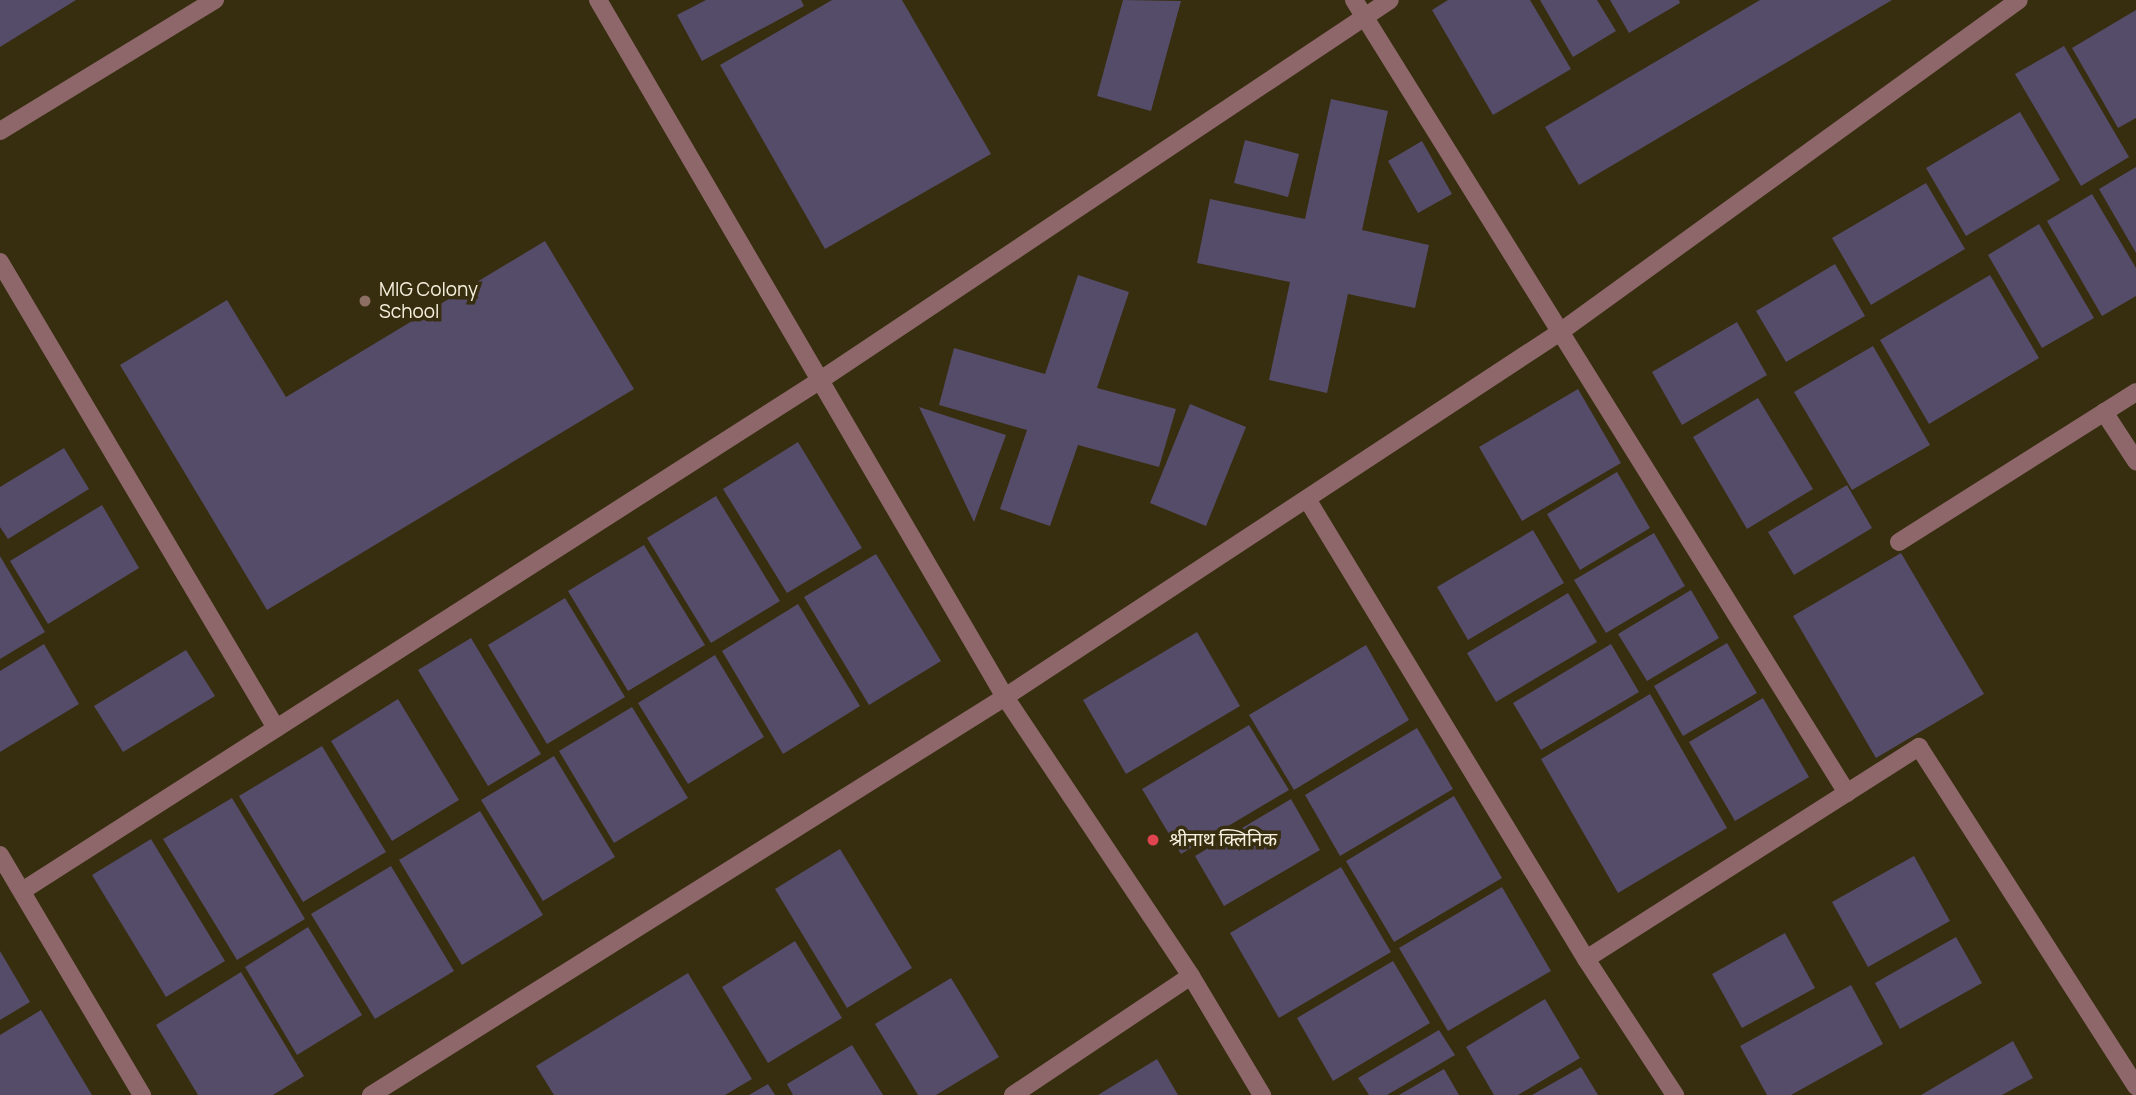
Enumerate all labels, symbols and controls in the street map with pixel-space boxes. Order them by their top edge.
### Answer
place label: MIG Colony School [379,279,478,323]
marker: MIG Colony School [357,293,373,309]
place label: श्रीनाथ क्लिनिक [1169,829,1277,851]
marker: श्रीनाथ क्लिनिक [1143,830,1163,850]

